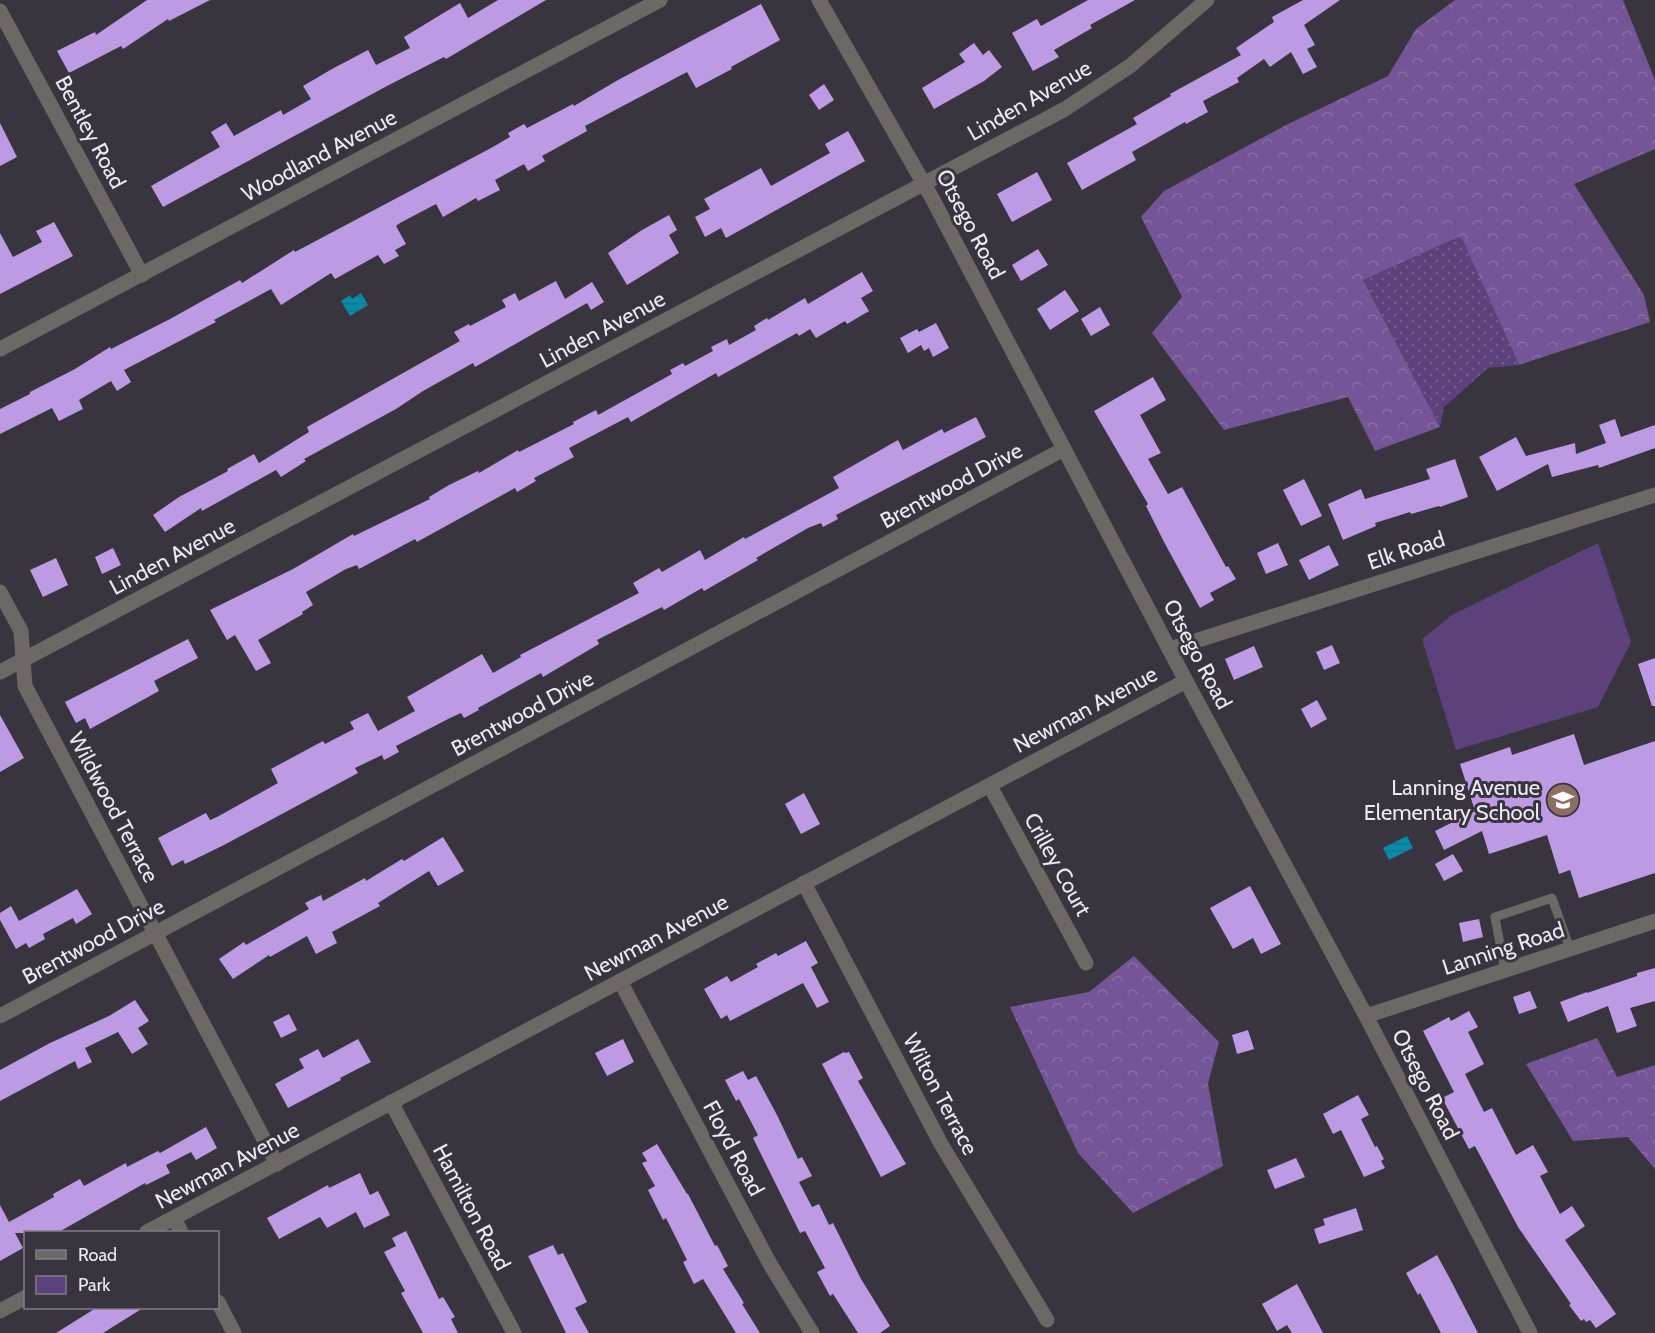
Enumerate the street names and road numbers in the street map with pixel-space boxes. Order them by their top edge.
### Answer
street label: Linden Avenue [963,54,1096,147]
street label: Bentley Road [50,71,132,193]
street label: Woodland Avenue [237,103,401,208]
street label: Otsego Road [930,165,1011,284]
street label: Linden Avenue [535,285,670,374]
street label: Brentwood Drive [876,437,1027,534]
street label: Linden Avenue [105,512,240,601]
street label: Elk Road [1364,525,1448,576]
street label: Otsego Road [1157,595,1238,714]
street label: Newman Avenue [1009,660,1162,759]
street label: Brentwood Drive [447,665,598,762]
street label: Wildwood Terrace [63,727,165,887]
street label: Crilley Court [1018,808,1097,921]
street label: Newman Avenue [580,888,733,987]
street label: Brentwood Drive [18,893,169,990]
street label: Lanning Road [1439,916,1568,981]
street label: Otsego Road [1386,1024,1465,1144]
street label: Wilton Terrace [897,1029,984,1160]
street label: Floyd Road [697,1096,770,1201]
street label: Newman Avenue [151,1116,304,1215]
street label: Hamilton Road [427,1139,516,1275]

